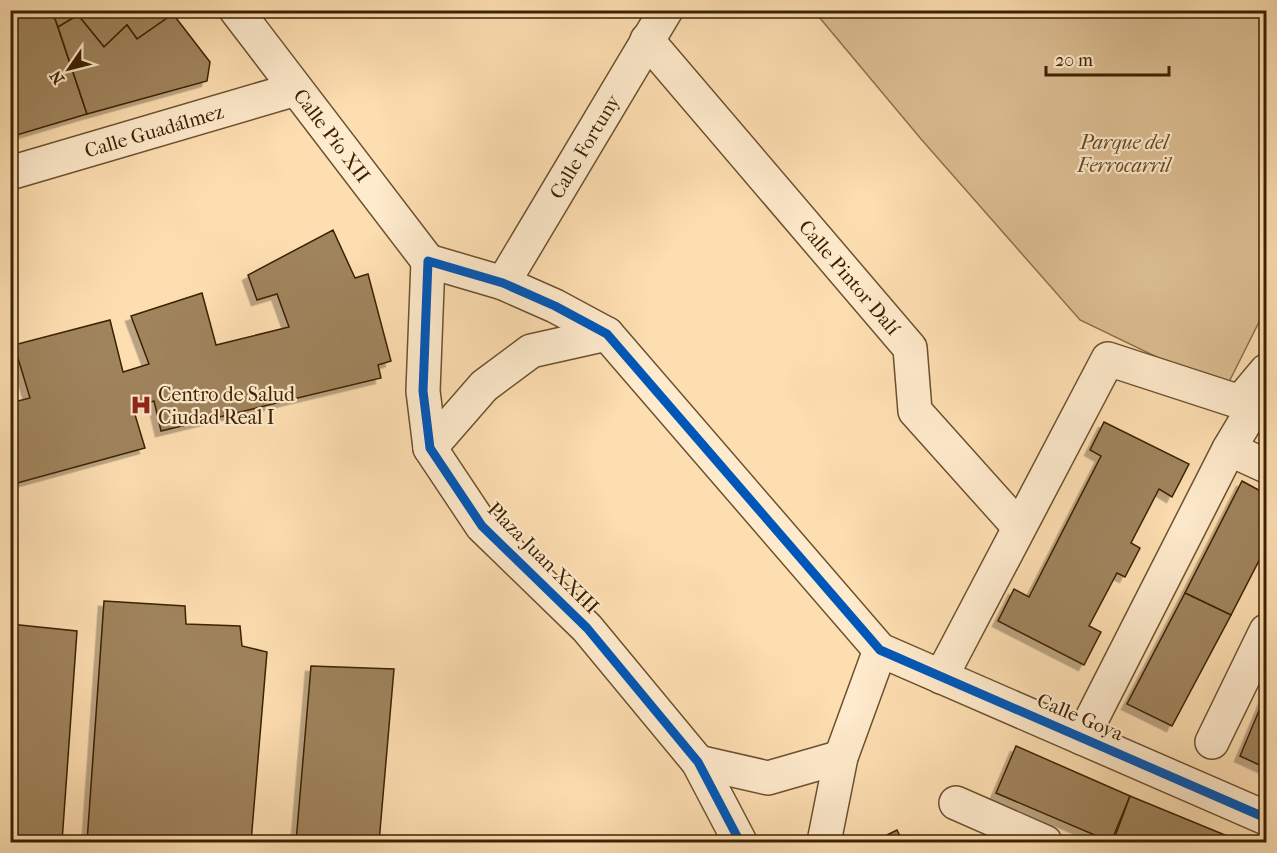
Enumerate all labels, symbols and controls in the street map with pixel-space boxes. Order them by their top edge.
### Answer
north arrow [39,39,99,99]
scale bar [1046,39,1169,77]
text: 20 m [1055,50,1093,71]
text: N [45,66,68,88]
street label: Calle Pío XII [289,84,375,187]
street label: Calle Fortuny [545,89,625,203]
street label: Calle Guadálmez [82,99,226,162]
park label: Parque del Ferrocarril [1077,131,1173,177]
street label: Calle Pintor Dalí [794,215,906,340]
place label: Centro de Salud Ciudad Real I [158,383,296,429]
hospital icon: Centro de Salud Ciudad Real I [129,393,153,417]
street label: Plaza Juan XXIII [483,498,604,619]
street label: Calle Goya [1034,689,1127,746]

